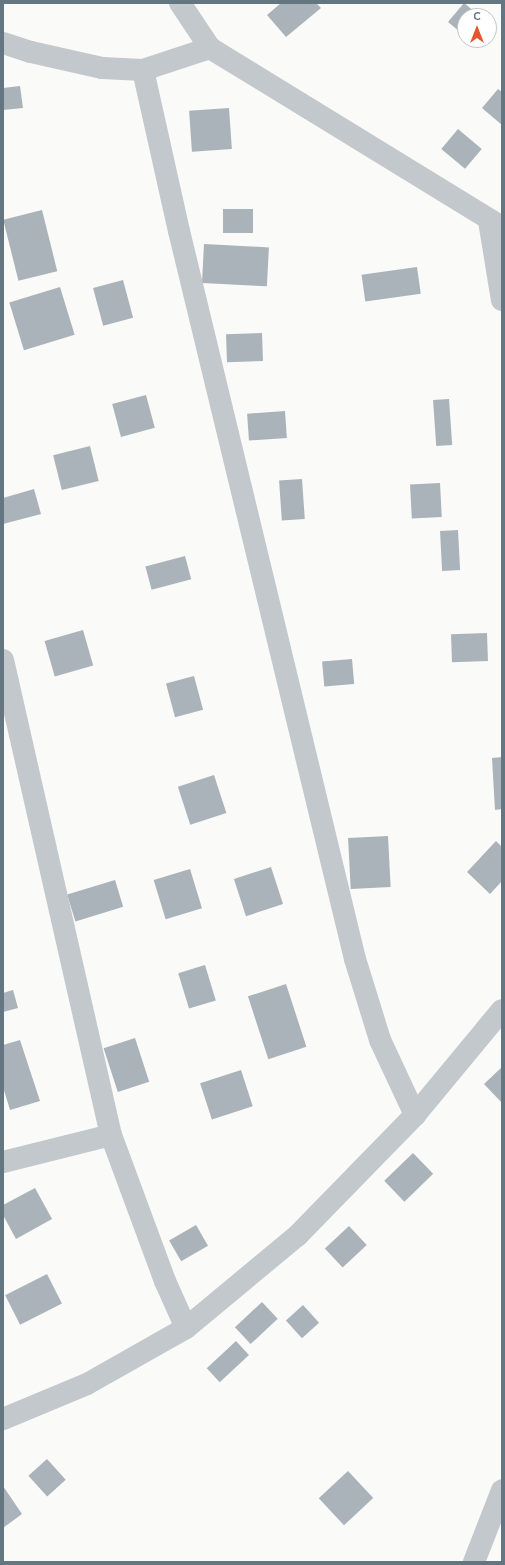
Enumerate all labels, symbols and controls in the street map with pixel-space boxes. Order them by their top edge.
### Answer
north arrow [457,8,497,48]
text: С [473,9,481,24]

